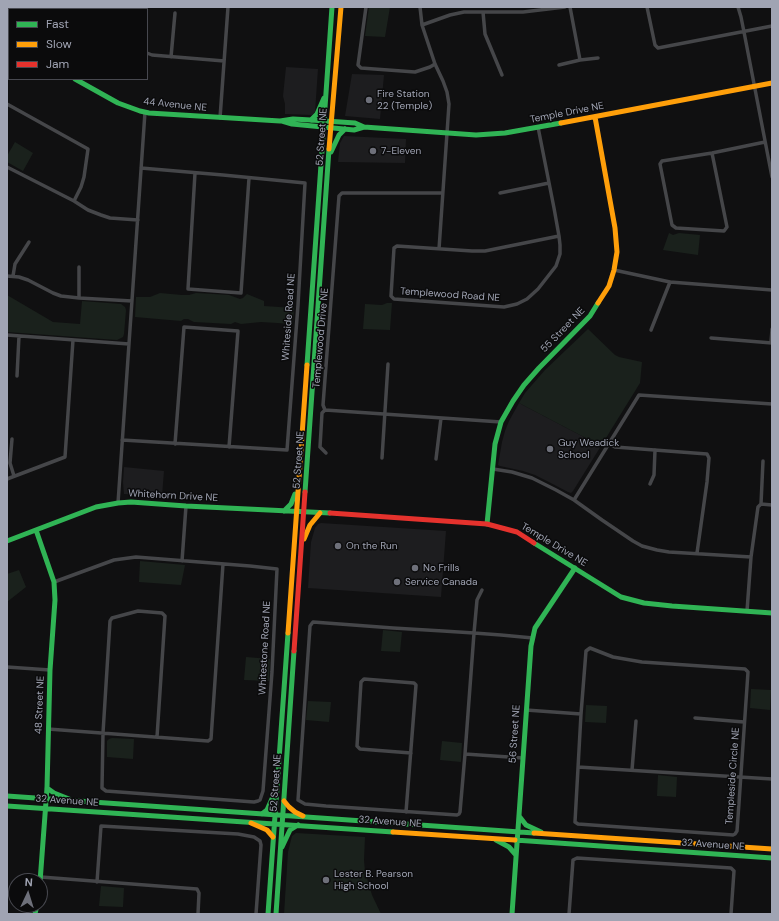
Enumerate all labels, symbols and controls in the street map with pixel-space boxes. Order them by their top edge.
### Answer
legend [8,8,148,80]
text: Fast [46,16,69,32]
text: Slow [46,36,72,52]
text: Jam [46,56,69,72]
place label: Fire Station 22 (Temple) [377,88,432,112]
marker: Fire Station 22 (Temple) [364,95,374,105]
street label: 44 Avenue NE [143,96,207,114]
street label: Temple Drive NE [529,100,605,126]
street label: 52 Street NE [314,108,330,166]
place label: 7-Eleven [381,145,421,157]
marker: 7-Eleven [368,146,378,156]
street label: Whiteside Road NE [280,273,298,361]
street label: Templewood Road NE [400,286,500,304]
street label: Templewood Drive NE [311,287,331,389]
street label: 55 Street NE [538,305,588,355]
street label: 52 Street NE [291,431,307,489]
place label: Guy Weadick School [558,437,619,460]
marker: Guy Weadick School [545,444,555,454]
street label: Whitehorn Drive NE [128,488,218,504]
street label: Temple Drive NE [519,521,589,569]
place label: On the Run [346,540,398,552]
marker: On the Run [333,541,343,551]
place label: No Frills [423,562,459,574]
marker: No Frills [410,563,420,573]
place label: Service Canada [405,576,477,588]
marker: Service Canada [392,577,402,587]
street label: Whitestone Road NE [257,601,273,695]
street label: 48 Street NE [33,676,47,734]
street label: 56 Street NE [507,704,523,764]
street label: Templeside Circle NE [724,727,742,825]
street label: 52 Street NE [268,754,284,812]
street label: 32 Avenue NE [35,793,99,809]
street label: 32 Avenue NE [358,814,422,830]
street label: 32 Avenue NE [681,837,745,853]
place label: Lester B. Pearson High School [334,868,413,892]
north arrow [8,873,48,913]
text: N [24,875,33,889]
marker: Lester B. Pearson High School [321,875,331,885]

